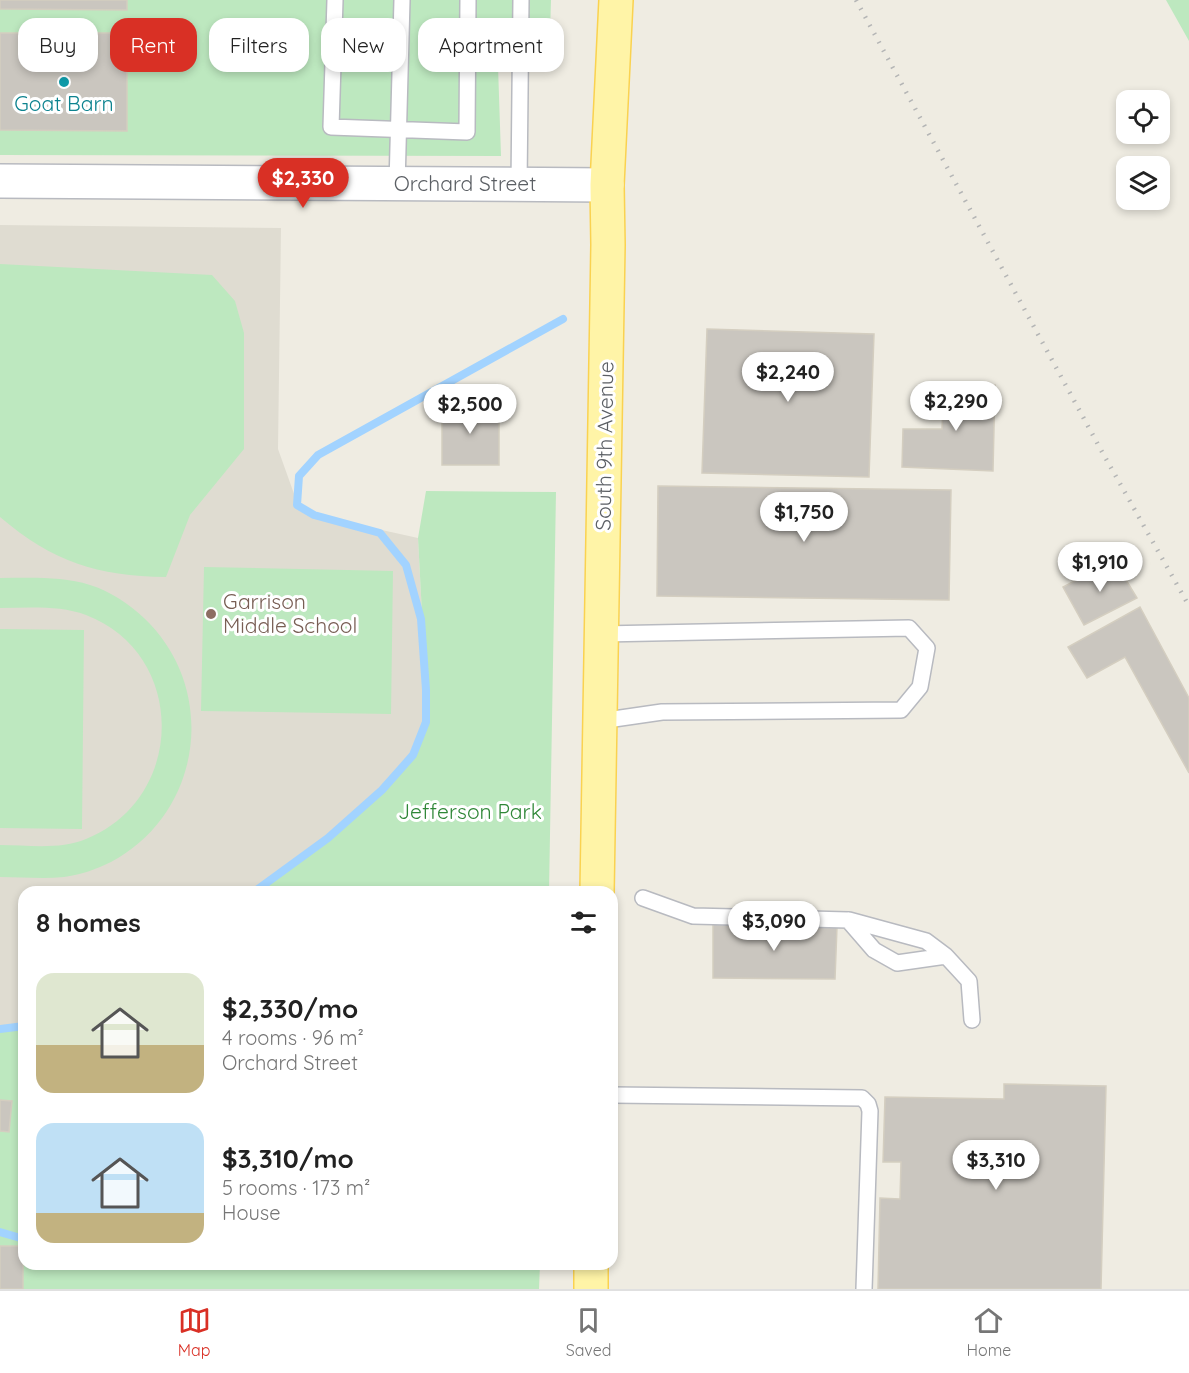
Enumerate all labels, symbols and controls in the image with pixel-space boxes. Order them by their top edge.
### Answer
chip: Buy [18,18,98,72]
chip: Rent [110,18,197,72]
chip: Filters [209,18,309,72]
chip: New [321,18,406,72]
chip: Apartment [418,18,564,72]
marker: Goat Barn [57,75,71,89]
place label: Goat Barn [14,90,114,116]
map controls [1116,90,1170,210]
button: locate [1116,90,1170,144]
button: layers [1116,156,1170,210]
pin: $2,330 [254,158,352,209]
text: $2,330 [272,165,334,190]
street label: Orchard Street [394,170,536,196]
pin: $2,240 [739,352,837,403]
text: $2,240 [756,359,820,384]
street label: South 9th Avenue [590,361,618,531]
pin: $2,290 [907,381,1005,432]
pin: $2,500 [421,384,519,435]
text: $2,290 [924,388,988,413]
text: $2,500 [438,391,502,416]
pin: $1,750 [755,492,853,543]
text: $1,750 [774,499,834,524]
pin: $1,910 [1051,542,1149,593]
text: $1,910 [1072,549,1128,574]
place label: Garrison Middle School [223,588,357,638]
marker: Garrison Middle School [204,607,218,621]
park label: Jefferson Park [398,798,542,824]
pin: $3,090 [725,901,823,952]
text: 8 homes [36,906,141,939]
icon: filters [567,906,600,939]
text: $3,090 [742,908,806,933]
text: $2,330/mo [222,992,358,1025]
icon: home [84,997,156,1069]
text: 4 rooms · 96 m² [222,1025,364,1050]
text: Orchard Street [222,1050,358,1075]
pin: $3,310 [947,1140,1045,1191]
text: $3,310/mo [222,1142,354,1175]
icon: home [84,1147,156,1219]
text: $3,310 [967,1147,1025,1172]
text: 5 rooms · 173 m² [222,1175,370,1200]
text: House [222,1200,281,1225]
tab: Map [178,1304,211,1360]
tab: Saved [566,1304,611,1360]
tab: Home [967,1304,1011,1360]

